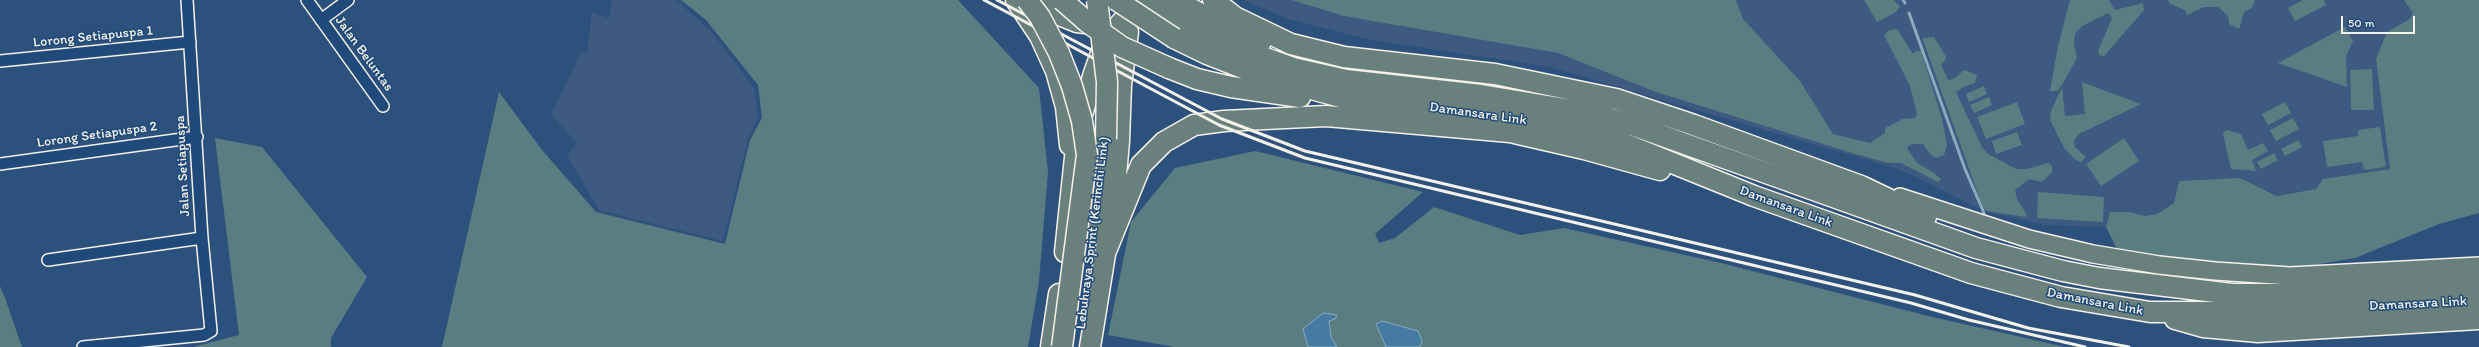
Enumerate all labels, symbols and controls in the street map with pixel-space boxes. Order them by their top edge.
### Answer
scale bar [2343,8,2417,34]
street label: Jalan Beluntas [331,13,397,95]
text: 50 m [2348,16,2374,30]
street label: Lorong Setiapuspa 1 [32,22,154,52]
street label: Damansara Link [1428,99,1528,129]
street label: Jalan Setiapuspa [172,115,194,217]
street label: Lorong Setiapuspa 2 [36,118,158,152]
street label: Lebuhraya Sprint (Kerinchi Link) [1073,136,1113,330]
street label: Damansara Link [1737,182,1835,232]
street label: Damansara Link [2045,284,2145,320]
street label: Damansara Link [2369,293,2467,315]

